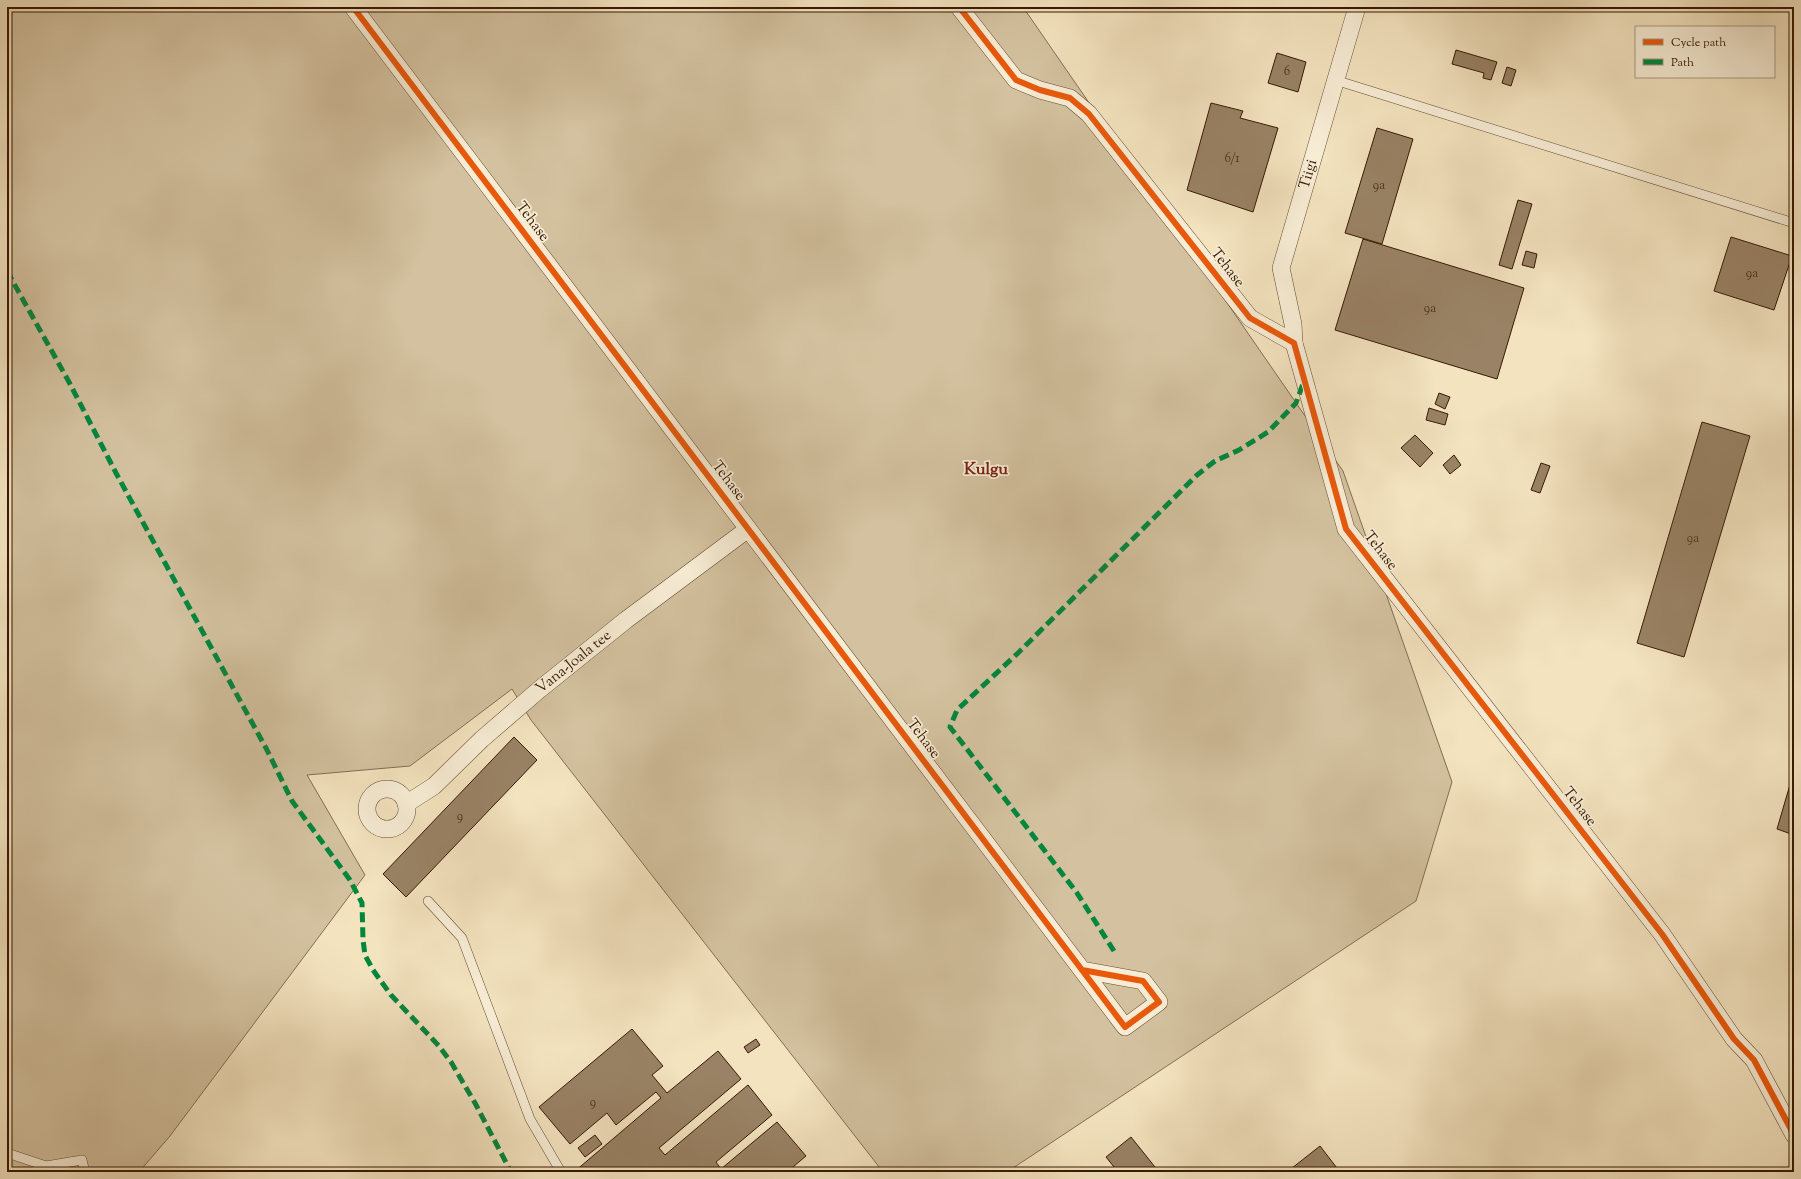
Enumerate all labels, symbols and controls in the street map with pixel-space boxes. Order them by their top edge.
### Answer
legend [1635,26,1775,78]
text: Cycle path [1671,34,1726,52]
text: Path [1671,54,1694,72]
house number: 6 [1284,63,1290,81]
house number: 6/1 [1224,150,1240,168]
street label: Tiigi [1294,157,1323,191]
house number: 9a [1373,177,1385,195]
street label: Tehase [510,198,554,246]
street label: Tehase [1205,244,1249,292]
house number: 9a [1746,265,1758,283]
house number: 9a [1424,300,1436,318]
street label: Tehase [706,457,750,505]
district label: Kulgu [964,458,1008,482]
street label: Tehase [1358,527,1402,575]
house number: 9a [1687,530,1699,548]
street label: Vana-Joala tee [531,625,616,699]
street label: Tehase [901,715,945,763]
street label: Tehase [1557,783,1601,831]
house number: 9 [457,808,463,826]
house number: 9 [590,1094,596,1112]

